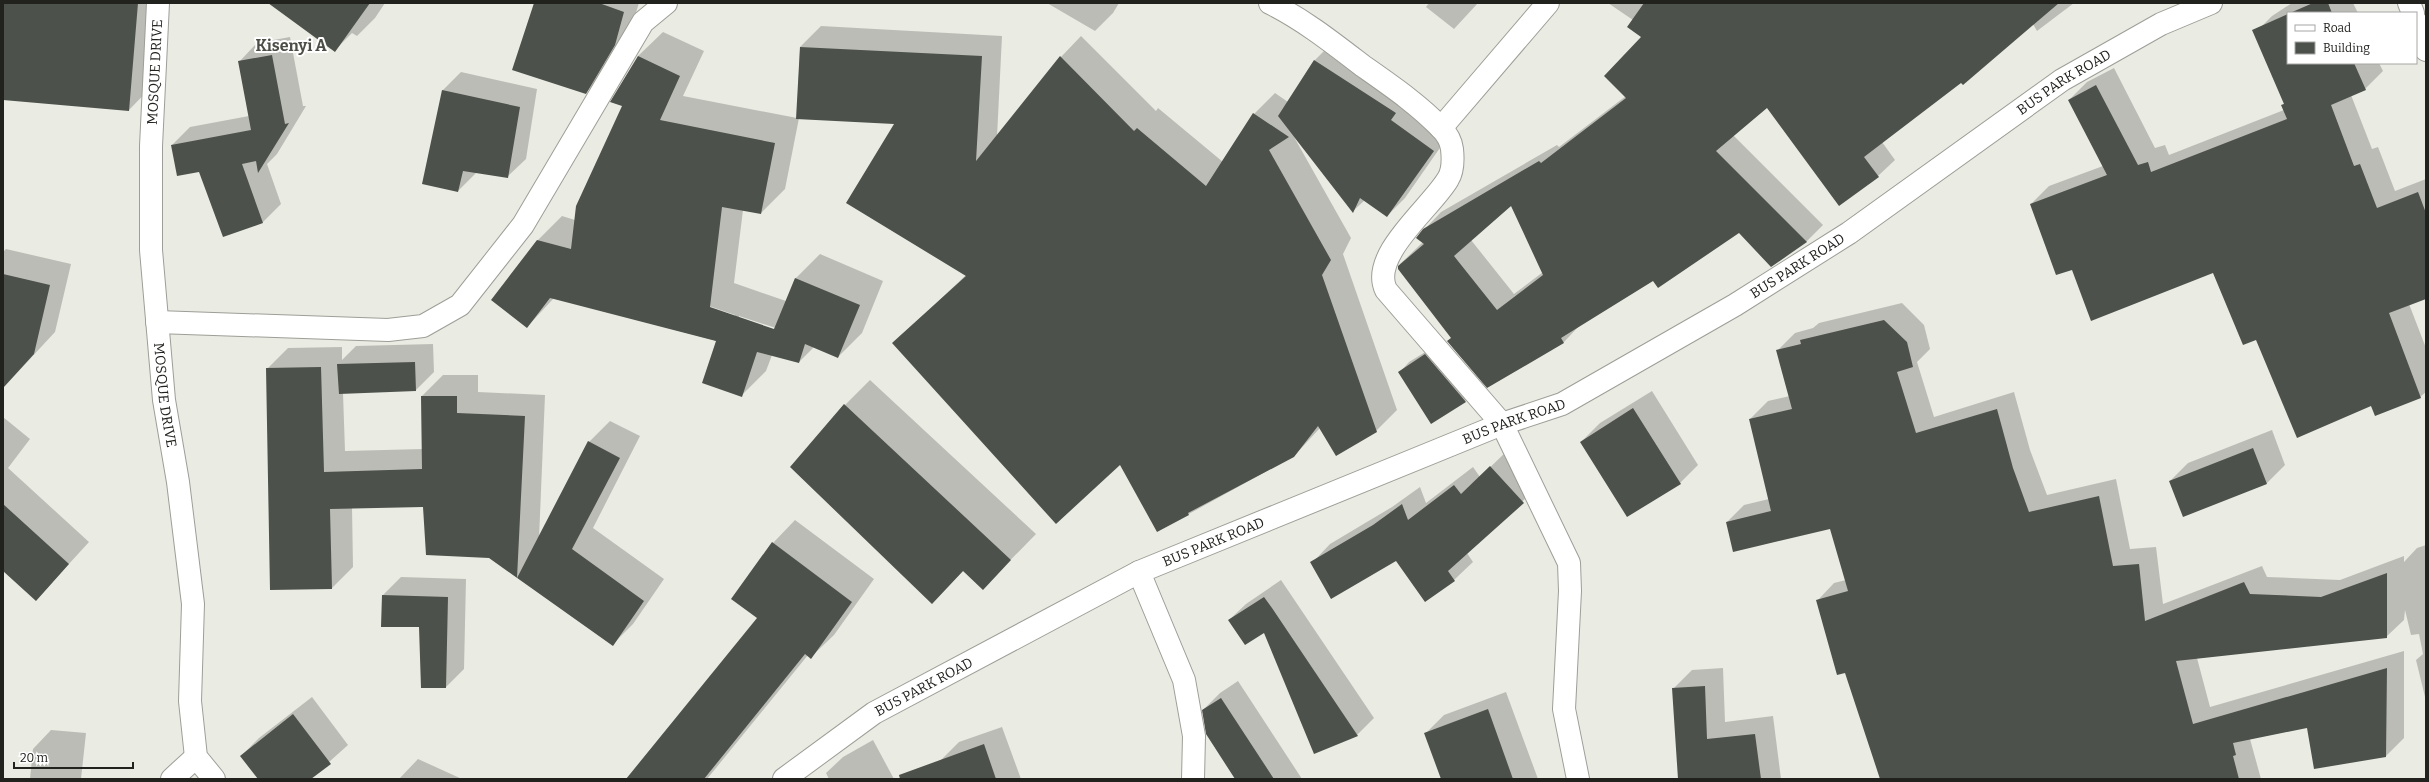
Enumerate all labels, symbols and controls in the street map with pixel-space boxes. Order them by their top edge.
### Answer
legend [2287,12,2417,64]
street label: MOSQUE DRIVE [144,19,166,125]
text: Road [2323,21,2351,35]
district label: Kisenyi A [255,36,327,55]
text: Building [2323,41,2370,55]
street label: BUS PARK ROAD [2013,46,2114,118]
street label: BUS PARK ROAD [1747,230,1848,302]
street label: MOSQUE DRIVE [151,342,180,449]
street label: BUS PARK ROAD [1460,395,1568,448]
street label: BUS PARK ROAD [1160,513,1267,570]
street label: BUS PARK ROAD [872,654,976,719]
scale bar [14,744,133,770]
text: 20 m [20,751,49,765]

